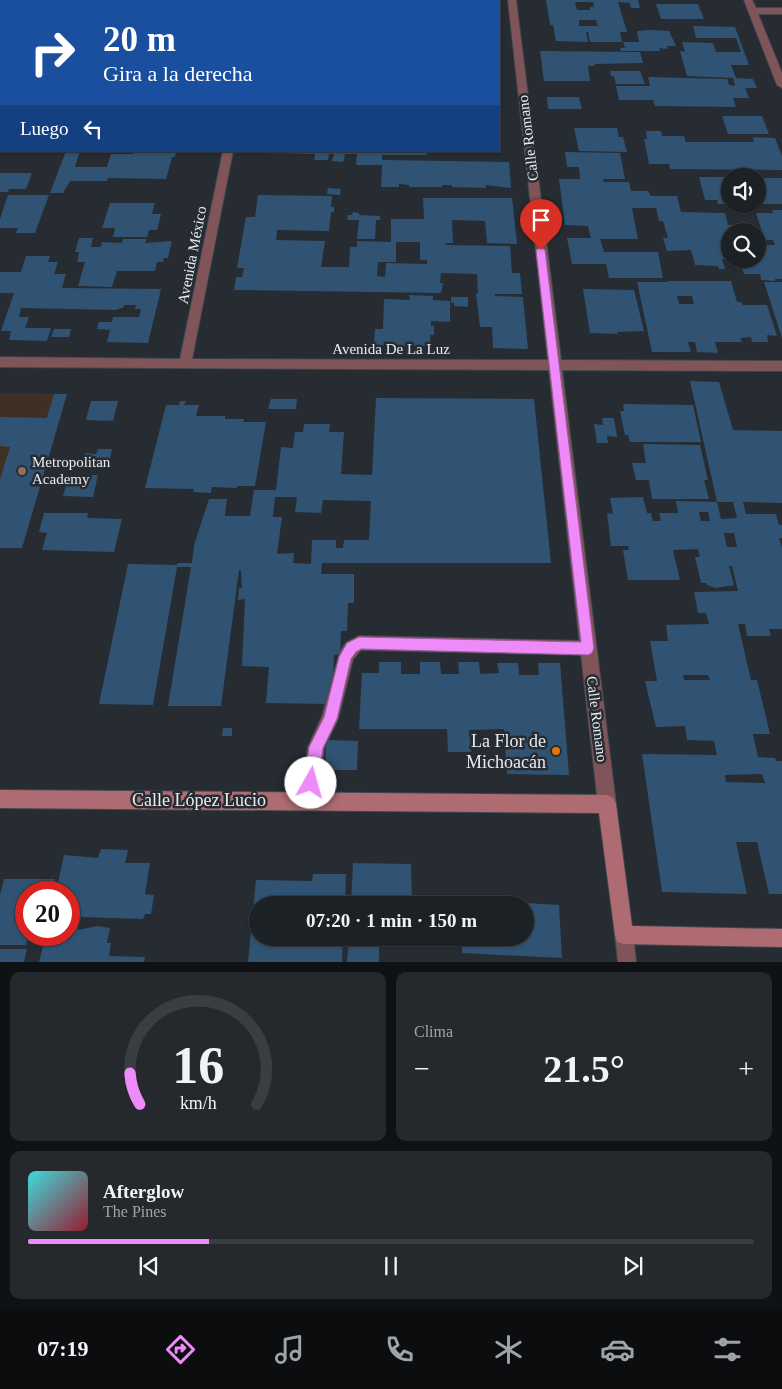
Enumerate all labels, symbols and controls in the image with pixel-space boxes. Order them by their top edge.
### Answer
icon: right [20,20,85,85]
text: 20 m [103,20,176,59]
text: Gira a la derecha [103,61,253,86]
street label: Calle Romano [515,94,541,182]
icon: left [79,115,107,143]
text: Luego [20,118,69,139]
map controls [721,168,766,268]
button: sound [721,168,766,213]
pin [520,199,562,250]
street label: Avenida México [175,205,209,305]
icon: arrive [527,206,555,234]
button: search [721,223,766,268]
street label: Avenida De La Luz [332,341,450,357]
place label: Metropolitan Academy [32,454,111,487]
marker: Metropolitan Academy [16,465,28,477]
street label: Calle Romano [584,675,610,763]
place label: La Flor de Michoacán [466,731,546,772]
marker: La Flor de Michoacán [550,745,562,757]
position arrow [284,756,336,808]
street label: Calle López Lucio [132,790,266,810]
speed limit sign: 20 [15,881,80,946]
text: 07:20 · 1 min · 150 m [306,910,477,931]
text: Clima [414,1023,453,1040]
text: 16 [172,1037,224,1094]
text: 21.5° [543,1048,625,1090]
text: − [414,1053,430,1084]
text: + [738,1053,754,1084]
text: km/h [180,1093,216,1113]
text: Afterglow [103,1181,184,1202]
text: The Pines [103,1203,167,1220]
icon: previous [135,1252,163,1280]
icon: pause [377,1252,405,1280]
icon: next [619,1252,647,1280]
icon: directions [163,1332,198,1367]
icon: music [272,1332,307,1367]
icon: phone [382,1332,417,1367]
icon: climate [491,1332,526,1367]
icon: car [600,1332,635,1367]
icon: filters [710,1332,745,1367]
text: 07:19 [37,1336,89,1361]

